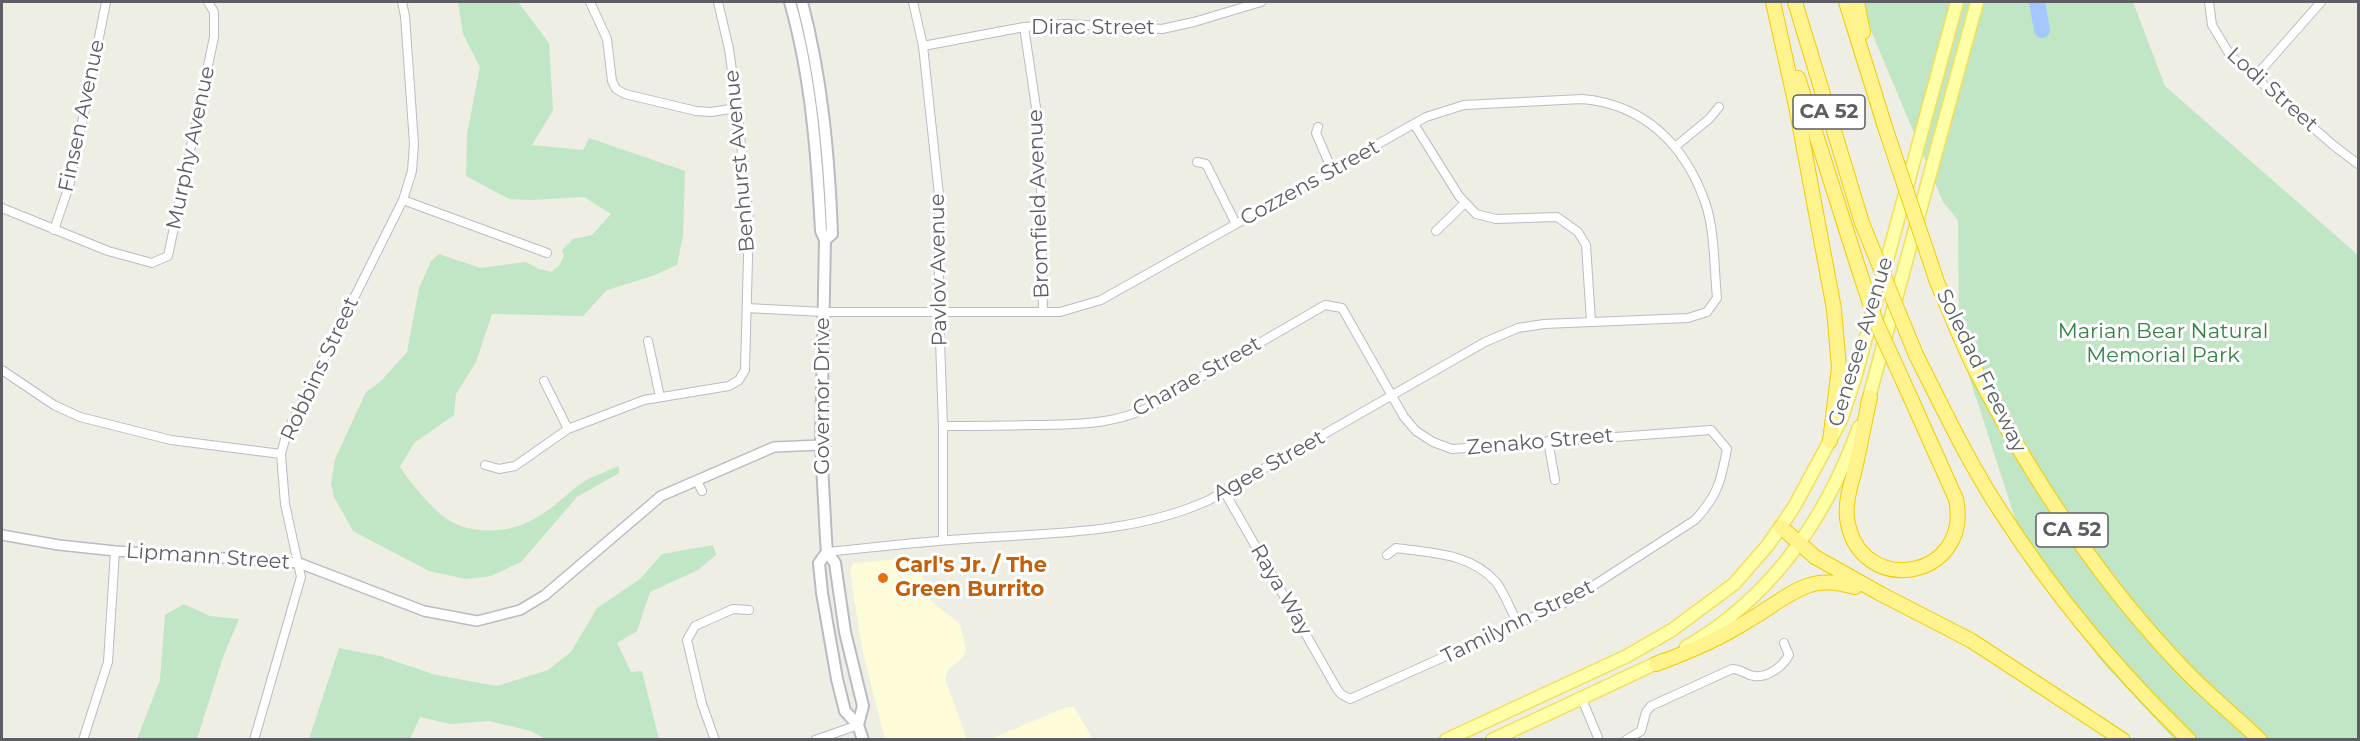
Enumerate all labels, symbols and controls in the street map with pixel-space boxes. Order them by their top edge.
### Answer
street label: Dirac Street [1031,15,1155,41]
street label: Finsen Avenue [54,38,110,194]
street label: Lodi Street [2221,42,2323,138]
street label: Murphy Avenue [161,64,221,232]
street label: Benhurst Avenue [719,69,761,253]
road number: CA 52 [1793,95,1865,129]
street label: Bromfield Avenue [1023,109,1055,299]
street label: Cozzens Street [1236,134,1384,232]
street label: Pavlov Avenue [925,193,953,347]
street label: Genesee Avenue [1823,254,1899,430]
street label: Soledad Freeway [1931,285,2031,457]
street label: Robbins Street [276,293,364,445]
street label: Governor Drive [810,317,836,475]
park label: Marian Bear Natural Memorial Park [2058,319,2268,369]
street label: Charae Street [1128,331,1266,423]
street label: Zenako Street [1466,423,1614,461]
street label: Agee Street [1209,425,1329,507]
road number: CA 52 [2036,513,2108,547]
street label: Lipmann Street [125,539,291,575]
street label: Raya Way [1245,540,1317,640]
place label: Carl's Jr. / The Green Burrito [895,553,1047,603]
marker: Carl's Jr. / The Green Burrito [876,571,890,585]
street label: Tamilynn Street [1438,574,1598,670]

